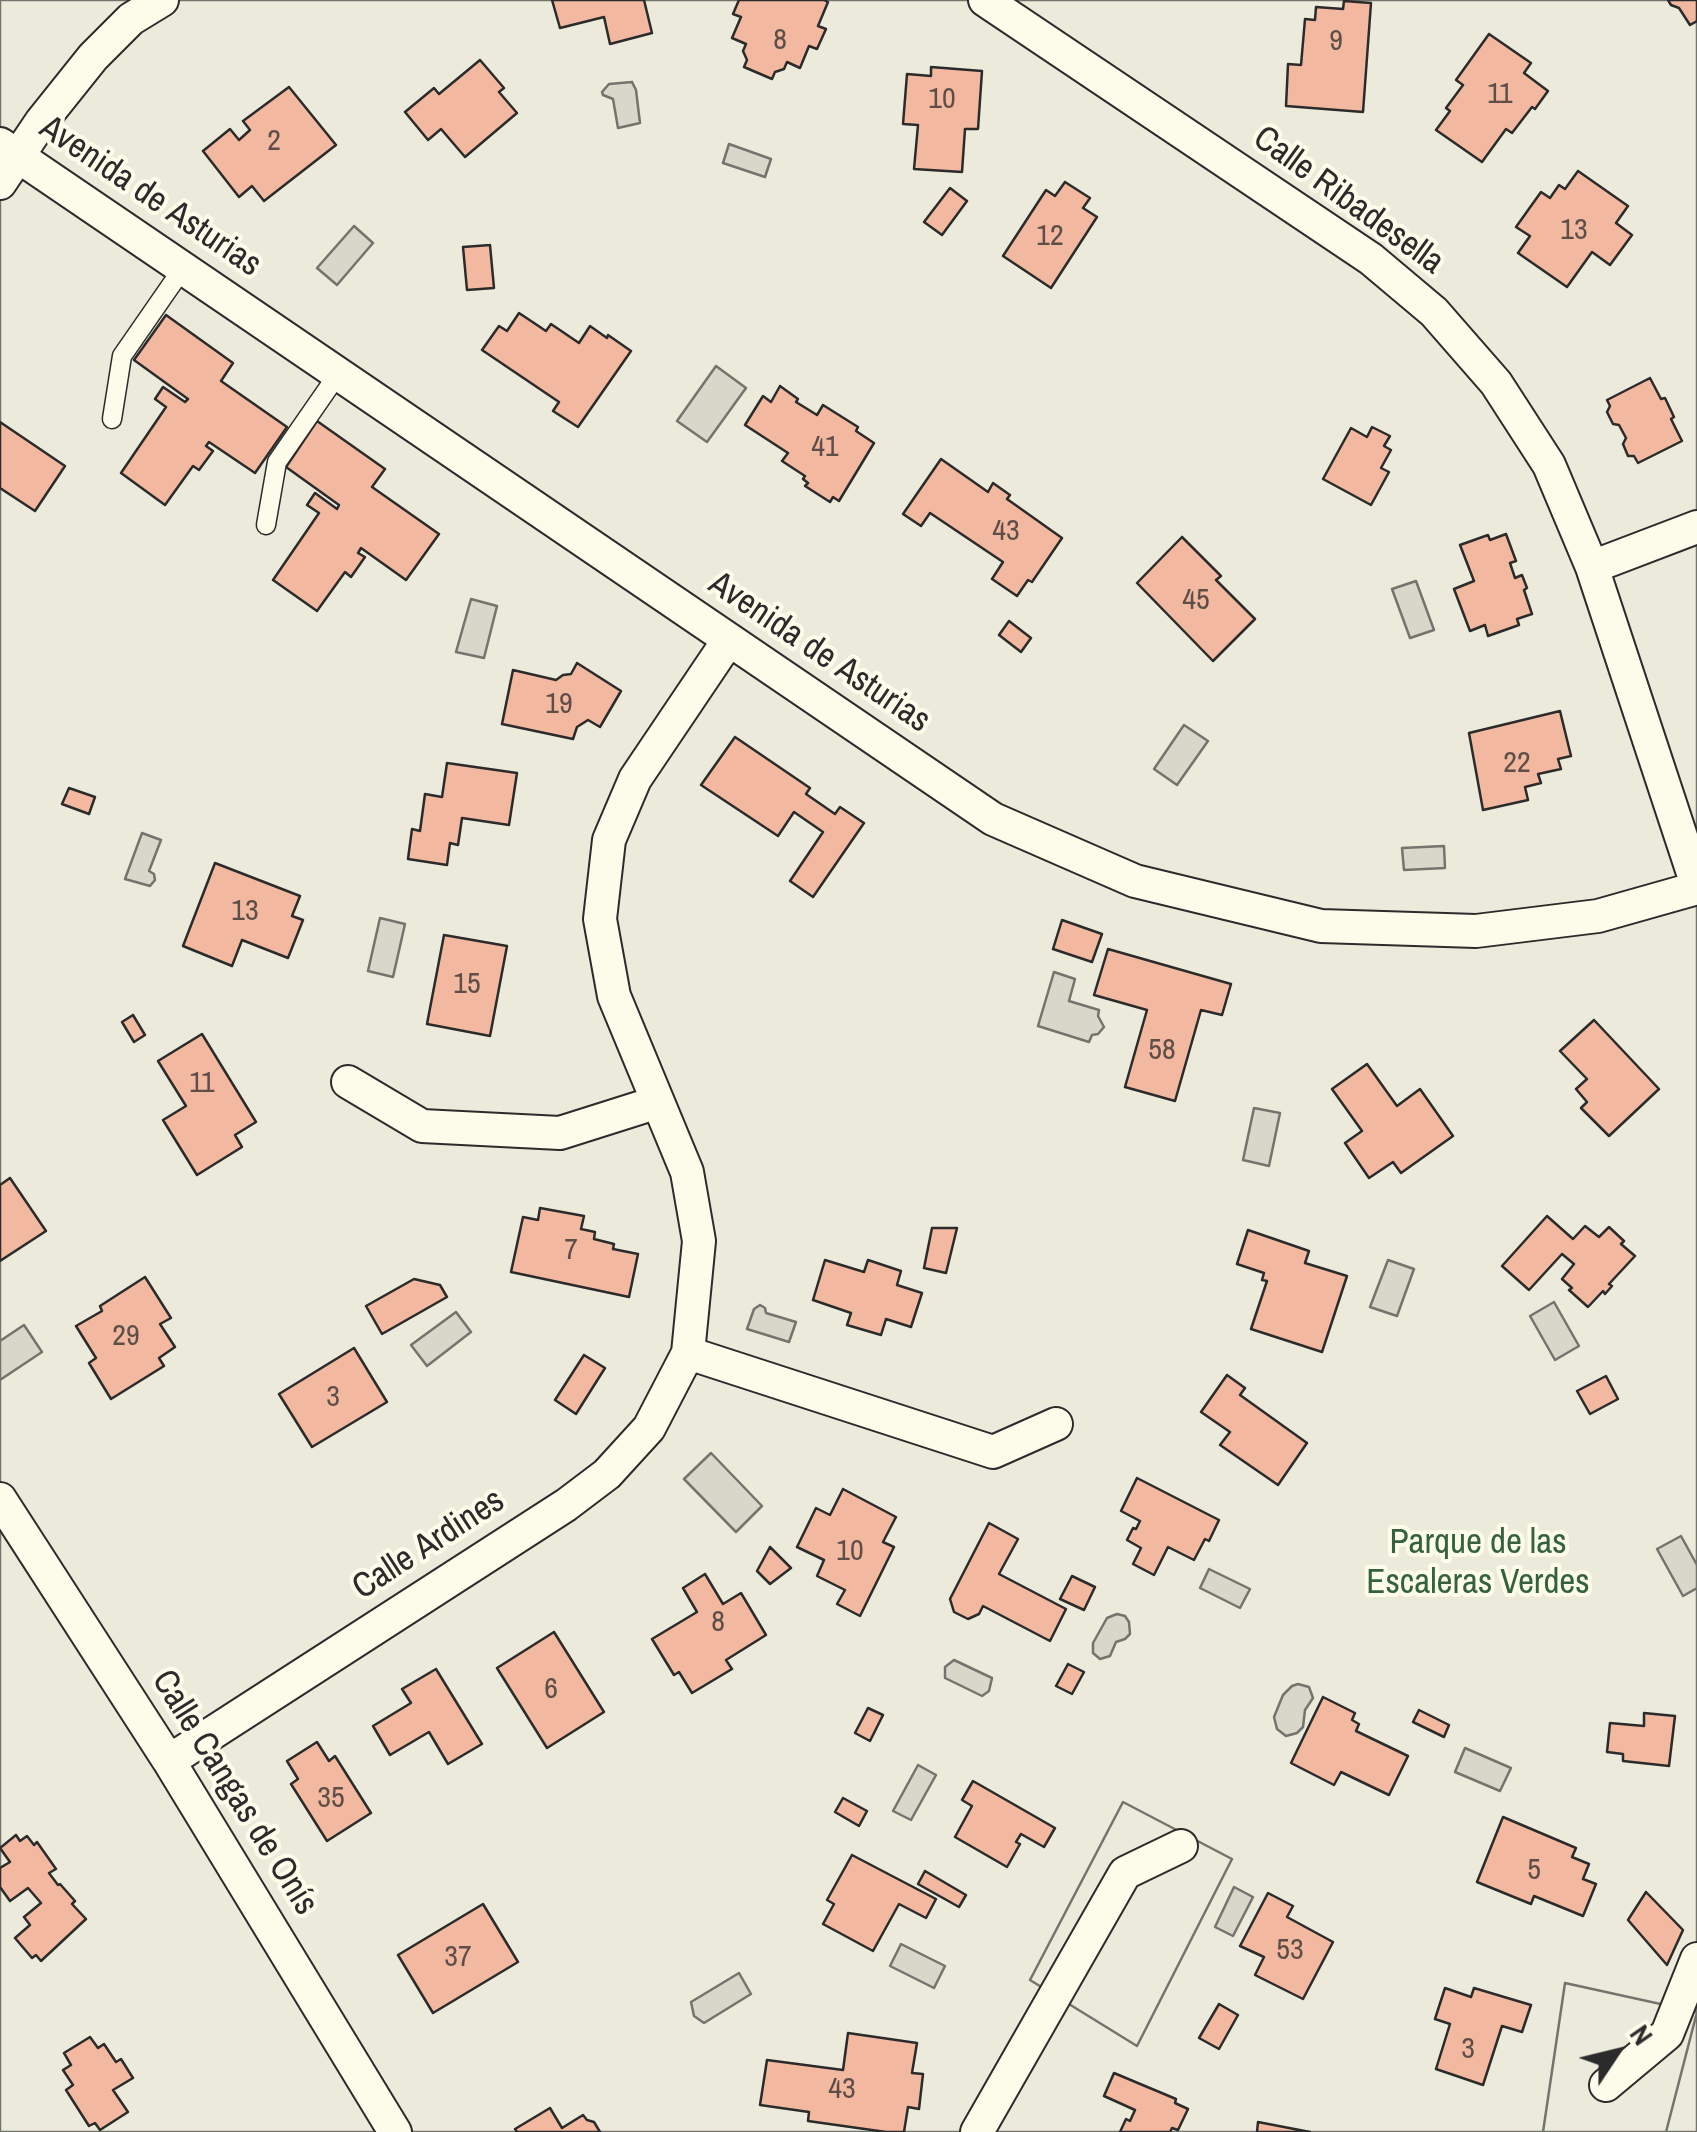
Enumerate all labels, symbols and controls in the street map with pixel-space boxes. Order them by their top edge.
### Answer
house number: 8 [773,23,787,59]
house number: 9 [1329,24,1343,60]
house number: 11 [1487,77,1513,113]
house number: 10 [928,82,956,118]
street label: Avenida de Asturias [31,107,269,287]
street label: Calle Ribadesella [1245,118,1451,284]
house number: 2 [267,124,281,160]
house number: 13 [1560,213,1588,249]
house number: 12 [1036,219,1064,255]
house number: 41 [811,430,839,466]
house number: 43 [992,514,1020,550]
street label: Avenida de Asturias [700,563,938,743]
house number: 45 [1182,583,1210,619]
house number: 19 [545,687,573,723]
house number: 22 [1503,746,1531,782]
house number: 13 [231,894,259,930]
house number: 15 [453,967,481,1003]
house number: 58 [1148,1033,1176,1069]
house number: 11 [189,1066,215,1102]
house number: 7 [564,1233,578,1269]
house number: 29 [112,1319,140,1355]
house number: 3 [326,1380,340,1416]
street label: Calle Ardines [345,1480,513,1610]
park label: Parque de las Escaleras Verdes [1366,1523,1590,1605]
house number: 10 [836,1534,864,1570]
house number: 8 [711,1605,725,1641]
street label: Calle Cangas de Onís [142,1663,326,1923]
house number: 6 [544,1672,558,1708]
house number: 35 [317,1781,345,1817]
house number: 5 [1527,1853,1541,1889]
house number: 53 [1276,1933,1304,1969]
house number: 37 [444,1940,472,1976]
north arrow [1567,2002,1667,2102]
text: N [1621,2017,1662,2052]
house number: 3 [1461,2032,1475,2068]
house number: 43 [828,2072,856,2108]

